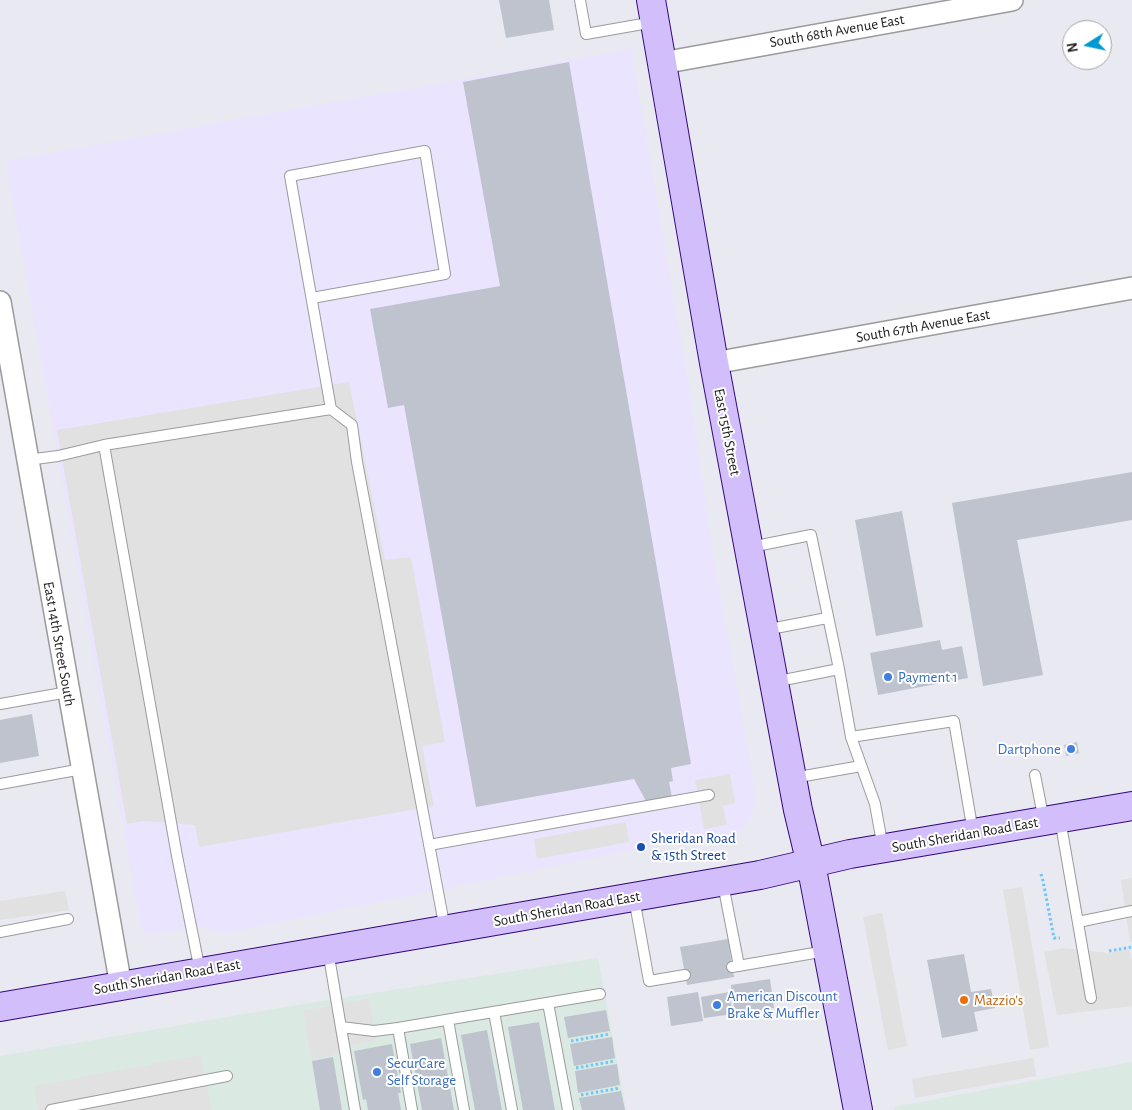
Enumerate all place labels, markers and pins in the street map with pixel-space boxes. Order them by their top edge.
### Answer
place label: Payment 1 [898,668,958,686]
marker: Payment 1 [882,671,894,683]
place label: Dartphone [998,740,1061,758]
marker: Dartphone [1065,743,1077,755]
place label: Sheridan Road & 15th Street [651,829,736,864]
marker: Sheridan Road & 15th Street [635,841,647,853]
place label: American Discount Brake & Muffler [727,987,838,1022]
place label: Mazzio's [974,991,1023,1009]
marker: Mazzio's [958,994,970,1006]
marker: American Discount Brake & Muffler [711,999,723,1011]
place label: SecurCare Self Storage [387,1054,456,1089]
marker: SecurCare Self Storage [371,1066,383,1078]

